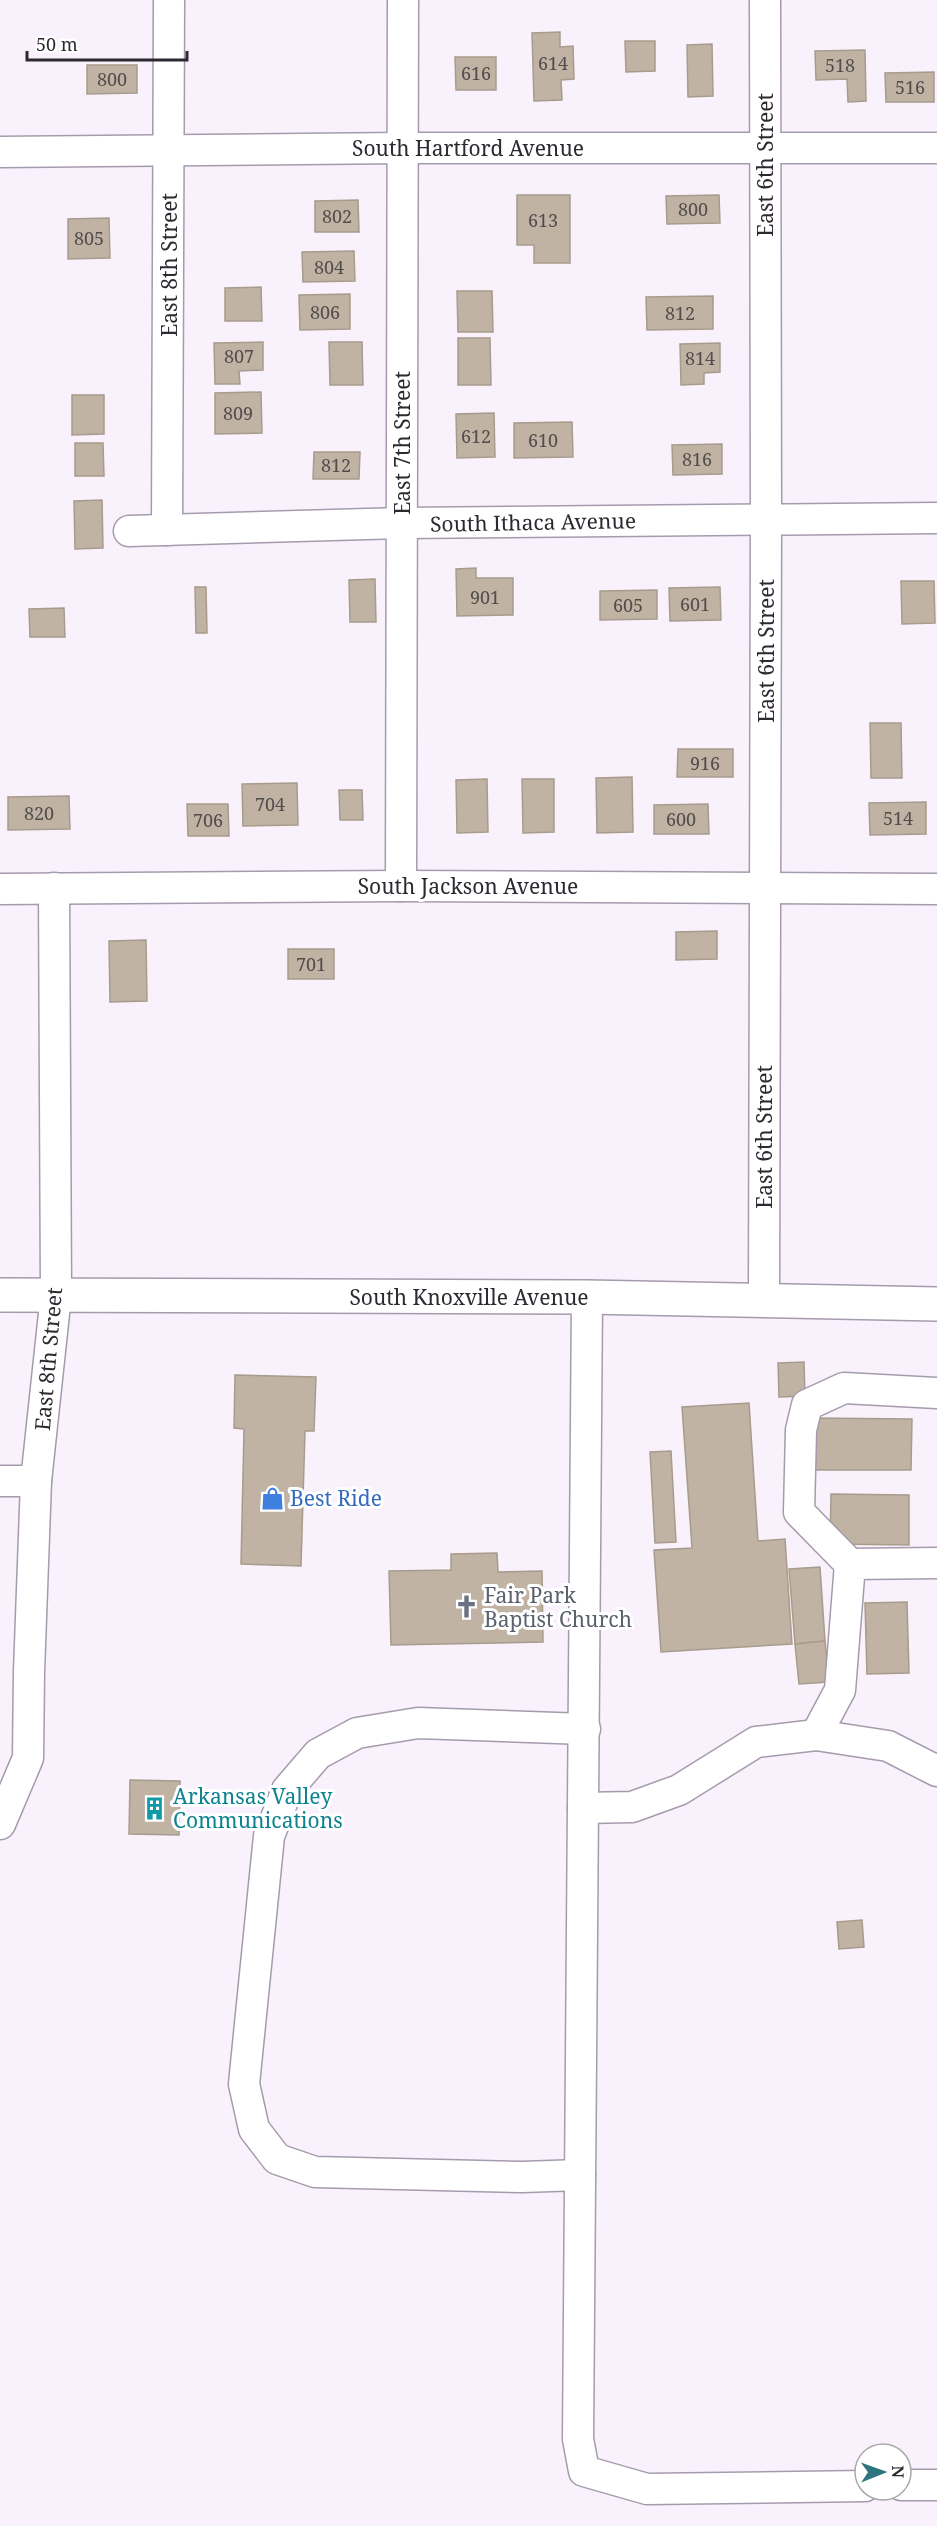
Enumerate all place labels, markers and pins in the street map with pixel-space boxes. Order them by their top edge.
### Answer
place label: Best Ride [290,1484,382,1512]
shop icon: Best Ride [259,1485,285,1511]
place label: Fair Park Baptist Church [484,1581,632,1633]
church icon: Fair Park Baptist Church [453,1594,479,1620]
place label: Arkansas Valley Communications [173,1782,343,1834]
building icon: Arkansas Valley Communications [142,1795,168,1821]

